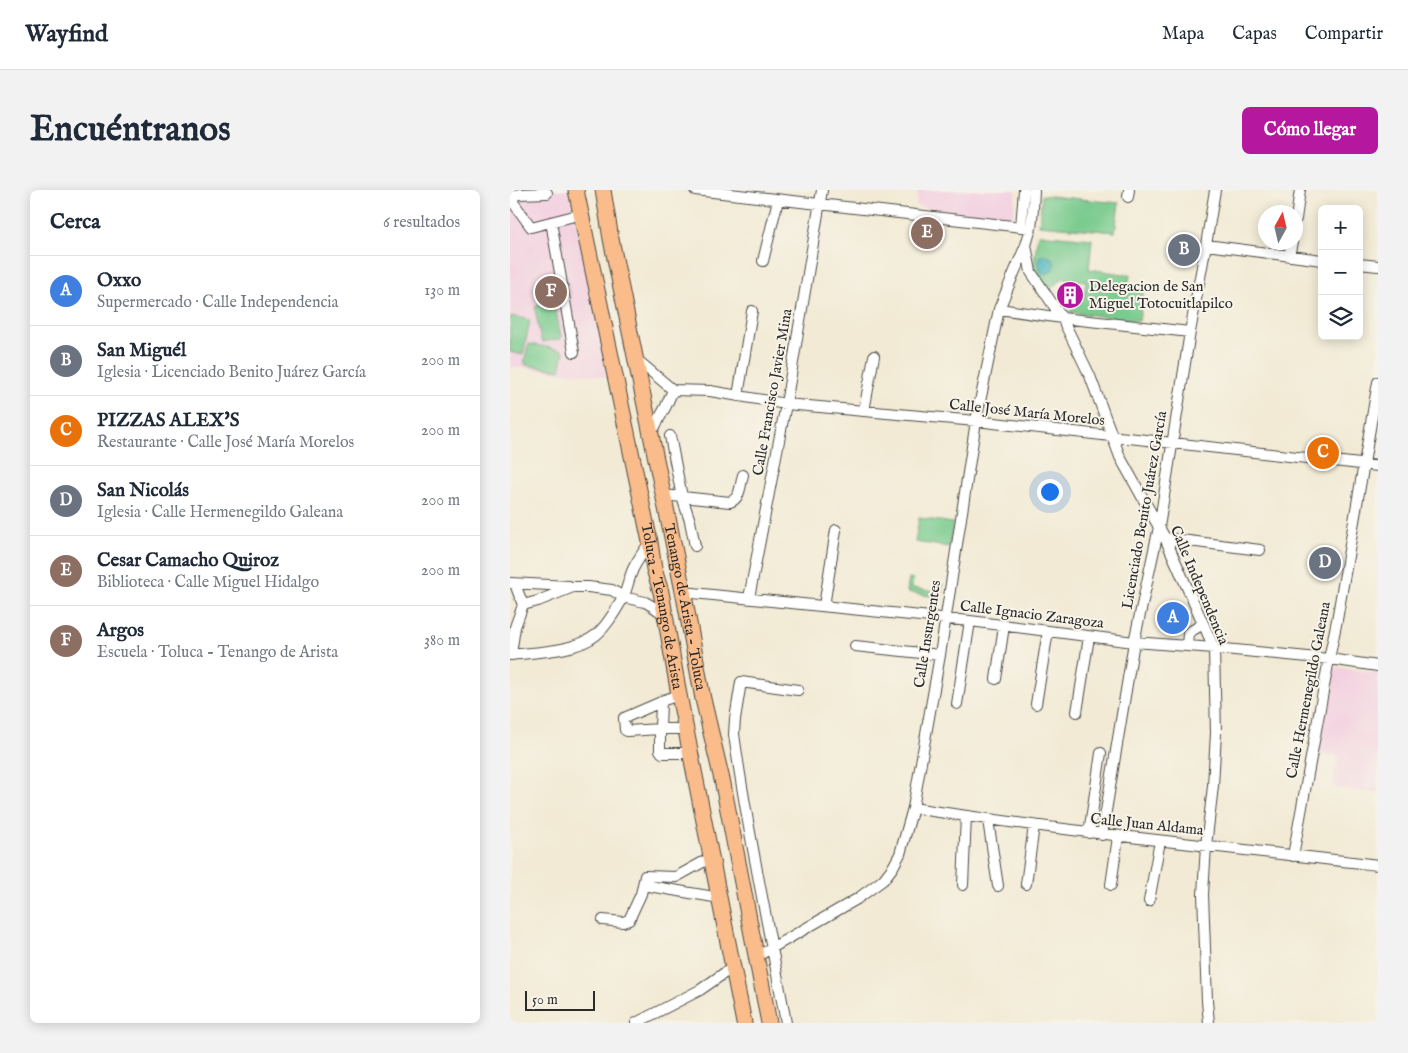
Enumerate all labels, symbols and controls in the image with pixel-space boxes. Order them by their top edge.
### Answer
text: Wayfind [25,19,108,50]
text: Mapa [1162,23,1204,46]
text: Capas [1232,23,1277,46]
text: Compartir [1305,23,1383,46]
button: Cómo llegar [1242,107,1378,154]
text: Encuéntranos [30,108,230,153]
north arrow [1258,205,1303,250]
map controls [1318,205,1363,340]
button: + [1318,205,1363,250]
text: Cerca [50,209,100,236]
text: 6 resultados [383,213,460,233]
pin: E [911,214,943,252]
pin: B [1168,231,1200,269]
button: − [1318,250,1363,295]
text: Oxxo [97,269,141,293]
pin: F [535,273,567,311]
place label: Delegacion de San Miguel Totocuitlapilco [1089,277,1233,313]
building icon: Delegacion de San Miguel Totocuitlapilco [1055,280,1085,310]
text: A [61,281,71,301]
text: 130 m [424,281,460,301]
text: Supermercado · Calle Independencia [97,293,339,313]
button: layers [1318,295,1363,340]
street label: Calle Francisco Javier Mina [748,307,797,477]
text: San Miguél [97,339,186,363]
text: B [61,351,71,371]
text: 200 m [421,351,460,371]
text: Iglesia · Licenciado Benito Juárez García [97,363,366,383]
street label: Calle José María Morelos [948,395,1106,430]
text: PIZZAS ALEX'S [97,409,239,433]
street label: Licenciado Benito Juárez García [1118,409,1171,611]
text: C [60,421,72,441]
text: 200 m [421,421,460,441]
text: Restaurante · Calle José María Morelos [97,433,354,453]
pin: C [1307,434,1339,472]
text: San Nicolás [97,479,189,503]
your location [1037,479,1063,505]
text: D [60,491,72,511]
text: 200 m [421,491,460,511]
text: Iglesia · Calle Hermenegildo Galeana [97,503,343,523]
street label: Toluca - Tenango de Arista [636,521,687,691]
street label: Tenango de Arista - Toluca [659,522,710,692]
street label: Calle Independencia [1166,523,1233,648]
pin: D [1309,544,1341,582]
text: Cesar Camacho Quiroz [97,549,279,573]
text: E [60,561,72,581]
text: 200 m [421,561,460,581]
text: Biblioteca · Calle Miguel Hidalgo [97,573,319,593]
street label: Calle Insurgentes [910,579,945,689]
street label: Calle Ignacio Zaragoza [959,596,1106,633]
pin: A [1157,599,1189,637]
street label: Calle Hermenegildo Galeana [1282,600,1335,780]
text: Argos [97,619,144,643]
text: F [61,631,71,651]
text: 380 m [424,631,460,651]
text: Escuela · Toluca - Tenango de Arista [97,643,338,663]
street label: Calle Juan Aldama [1090,809,1205,840]
scale bar [525,988,595,1011]
text: 50 m [532,991,558,1009]

